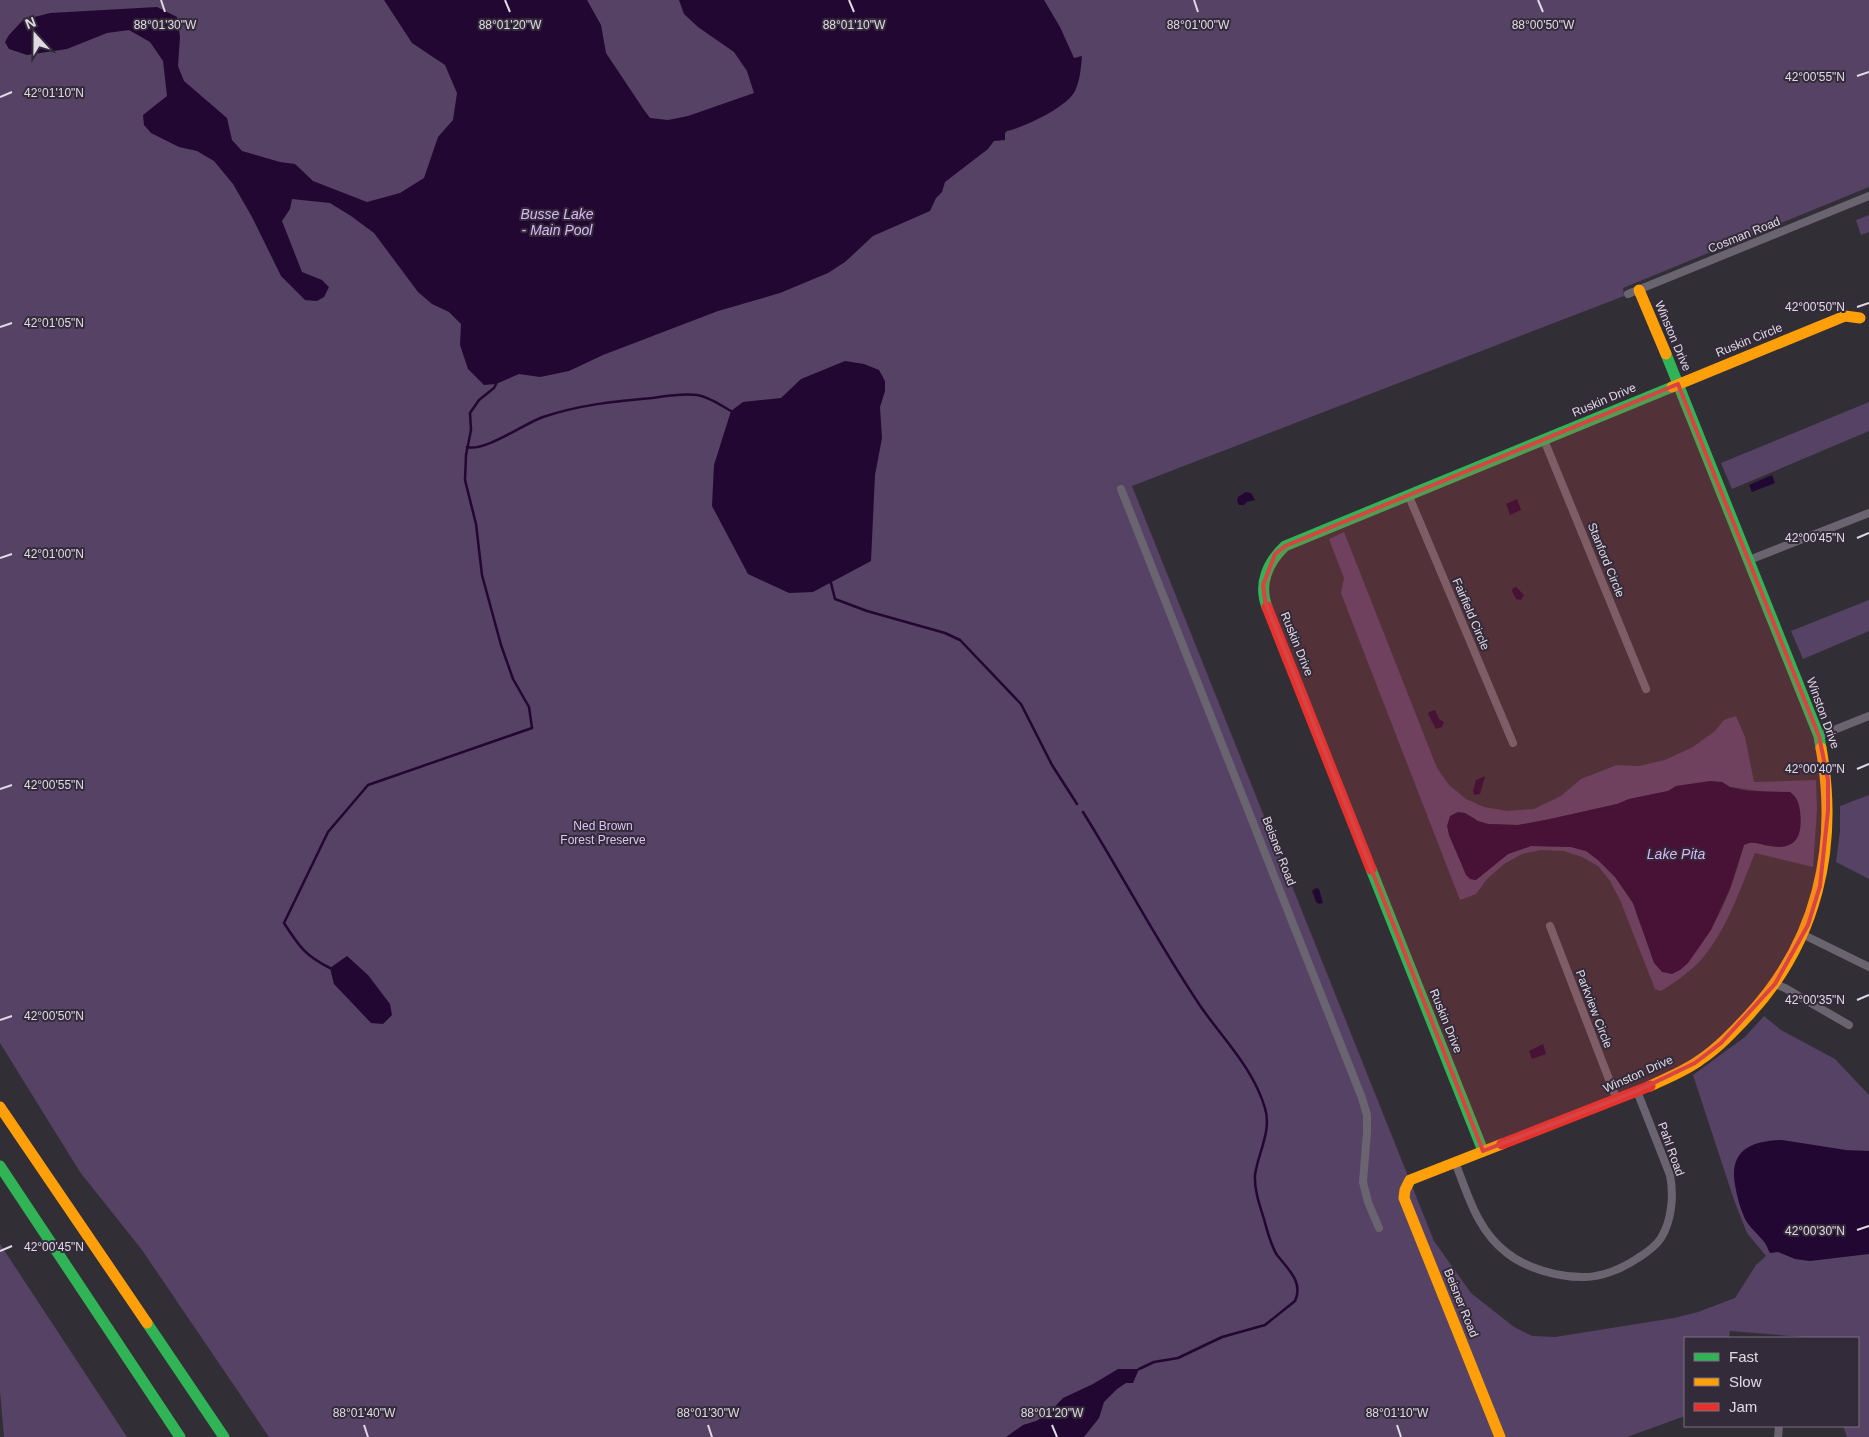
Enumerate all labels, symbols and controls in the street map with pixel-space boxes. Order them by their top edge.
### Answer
north arrow [10,10,60,60]
text: N [23,14,38,32]
text: 88°01'30"W [134,18,197,32]
text: 88°01'20"W [479,18,542,32]
text: 88°01'10"W [823,18,886,32]
text: 88°01'00"W [1167,18,1230,32]
text: 88°00'50"W [1512,18,1575,32]
text: 42°00'55"N [1785,70,1845,84]
text: 42°01'10"N [24,86,84,100]
water label: Busse Lake - Main Pool [520,206,594,238]
street label: Cosman Road [1706,214,1782,256]
street label: Winston Drive [1652,299,1694,373]
text: 42°00'50"N [1785,300,1845,314]
text: 42°01'05"N [24,316,84,330]
street label: Ruskin Circle [1714,320,1785,360]
street label: Ruskin Drive [1570,380,1638,420]
street label: Stanford Circle [1585,521,1627,600]
text: 42°00'45"N [1785,531,1845,545]
text: 42°01'00"N [24,547,84,561]
street label: Fairfield Circle [1450,576,1493,652]
street label: Ruskin Drive [1278,610,1316,678]
street label: Winston Drive [1804,676,1842,751]
text: 42°00'40"N [1785,762,1845,776]
text: 42°00'55"N [24,778,84,792]
street label: Beisner Road [1259,815,1299,887]
park label: Ned Brown Forest Preserve [560,819,646,847]
water label: Lake Pita [1647,846,1705,862]
street label: Parkview Circle [1573,968,1615,1050]
street label: Ruskin Drive [1427,987,1465,1055]
text: 42°00'35"N [1785,993,1845,1007]
text: 42°00'50"N [24,1009,84,1023]
street label: Winston Drive [1601,1052,1675,1096]
street label: Pahl Road [1655,1120,1687,1178]
text: 42°00'30"N [1785,1224,1845,1238]
text: 42°00'45"N [24,1240,84,1254]
street label: Beisner Road [1441,1267,1481,1339]
legend [1684,1337,1859,1427]
text: Fast [1729,1348,1759,1365]
text: Slow [1729,1373,1762,1390]
text: Jam [1729,1398,1757,1415]
text: 88°01'40"W [333,1406,396,1420]
text: 88°01'30"W [677,1406,740,1420]
text: 88°01'20"W [1021,1406,1084,1420]
text: 88°01'10"W [1366,1406,1429,1420]

